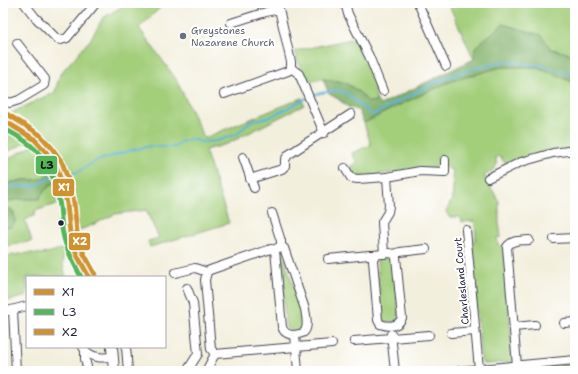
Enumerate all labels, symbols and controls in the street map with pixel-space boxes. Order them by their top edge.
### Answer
place label: Greystones Nazarene Church [191,24,274,49]
marker: Greystones Nazarene Church [178,31,188,41]
line badge: L3 [35,155,58,175]
text: L3 [40,158,54,173]
line badge: X1 [52,178,75,197]
text: X1 [58,180,70,195]
unlabelled marker [56,218,66,228]
line badge: X2 [68,232,91,251]
text: X2 [73,234,88,249]
street label: Charlesland Court [451,237,472,325]
legend [26,276,166,348]
text: X1 [62,284,75,300]
text: L3 [62,304,77,320]
text: X2 [62,324,78,340]

